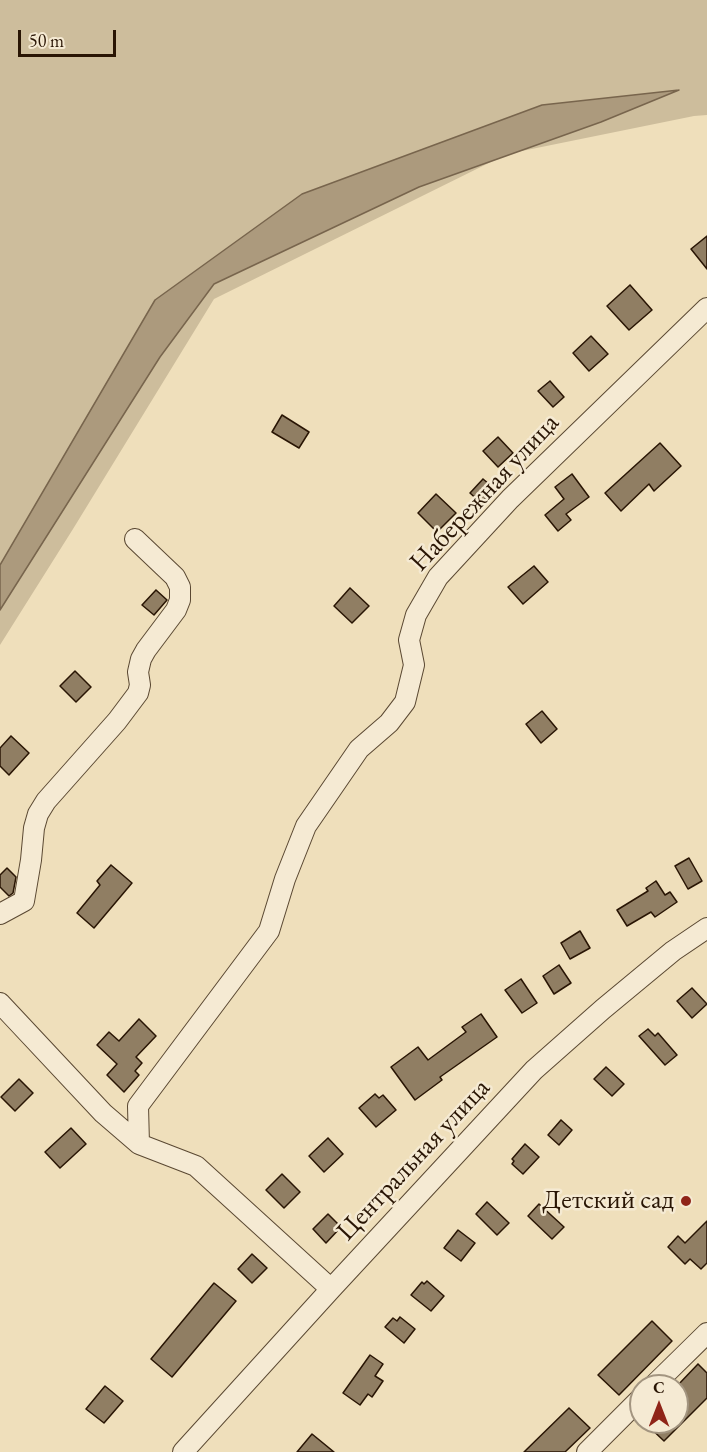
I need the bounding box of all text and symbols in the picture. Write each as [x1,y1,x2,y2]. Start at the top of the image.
scale bar [21,18,118,56]
text: 50 m [29,29,64,52]
street label: Набережная улица [404,407,566,579]
street label: Центральная улица [331,1072,497,1248]
place label: Детский сад [542,1185,674,1217]
marker: Детский сад [679,1194,693,1208]
north arrow [629,1374,689,1434]
text: С [653,1377,665,1398]

